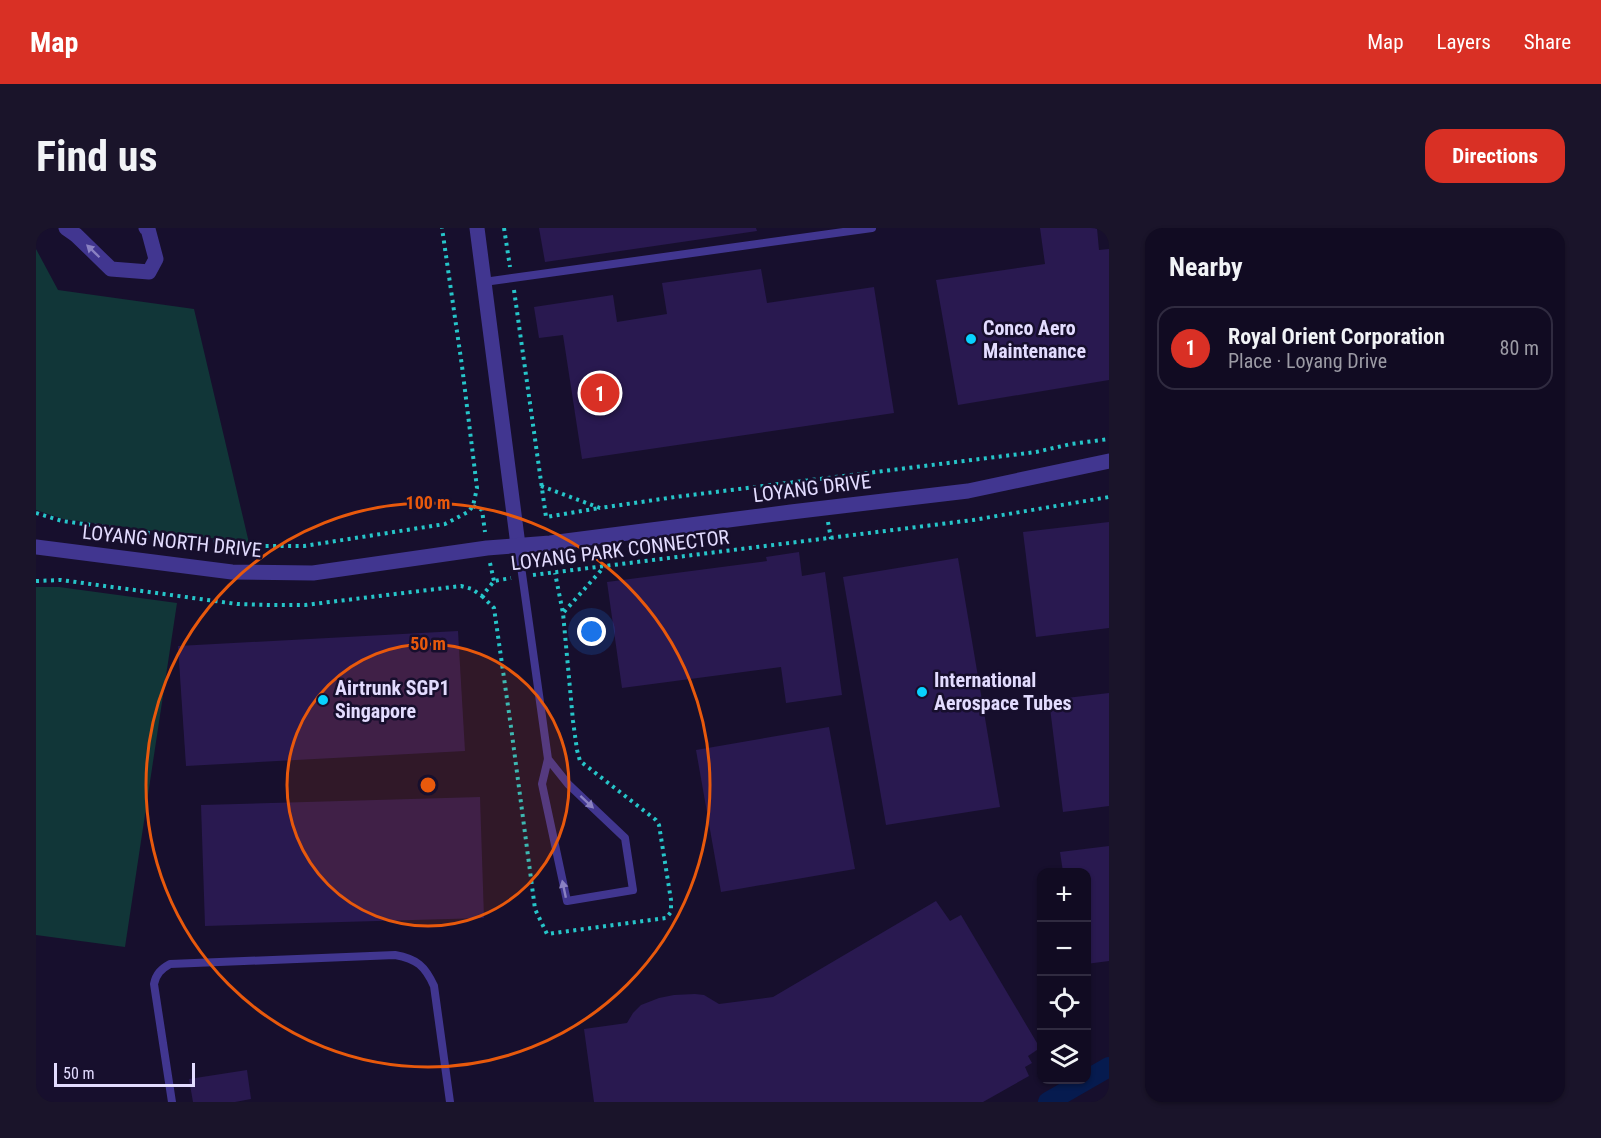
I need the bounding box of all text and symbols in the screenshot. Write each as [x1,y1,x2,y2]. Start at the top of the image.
text: Map [30,26,78,59]
text: Map [1367,30,1404,54]
text: Layers [1437,30,1491,54]
text: Share [1524,30,1571,54]
button: Directions [1425,129,1565,183]
text: Find us [36,132,157,181]
one-way arrow [86,245,100,259]
text: Nearby [1169,252,1243,282]
place label: Conco Aero Maintenance [983,316,1086,363]
text: Royal Orient Corporation [1228,324,1445,349]
marker: Conco Aero Maintenance [964,332,978,346]
text: 1 [1185,336,1196,360]
text: 80 m [1500,336,1539,360]
text: Place · Loyang Drive [1228,349,1387,373]
pin: 1 [580,370,620,416]
street label: LOYANG DRIVE [752,469,872,507]
text: 100 m [406,492,450,513]
street label: LOYANG NORTH DRIVE [81,520,263,562]
street label: LOYANG PARK CONNECTOR [510,525,731,575]
your location [577,617,606,646]
text: 50 m [410,633,446,654]
place label: International Aerospace Tubes [934,668,1072,715]
place label: Airtrunk SGP1 Singapore [335,676,450,723]
marker: International Aerospace Tubes [915,685,929,699]
marker: Airtrunk SGP1 Singapore [316,693,330,707]
centre of rings [418,775,438,795]
one-way arrow [579,795,594,809]
map controls [1037,868,1091,1084]
button: + [1037,868,1091,922]
one-way arrow [559,879,569,898]
button: − [1037,922,1091,976]
button: locate [1037,976,1091,1030]
button: layers [1037,1030,1091,1084]
scale bar [54,1060,195,1088]
text: 50 m [63,1064,95,1083]

